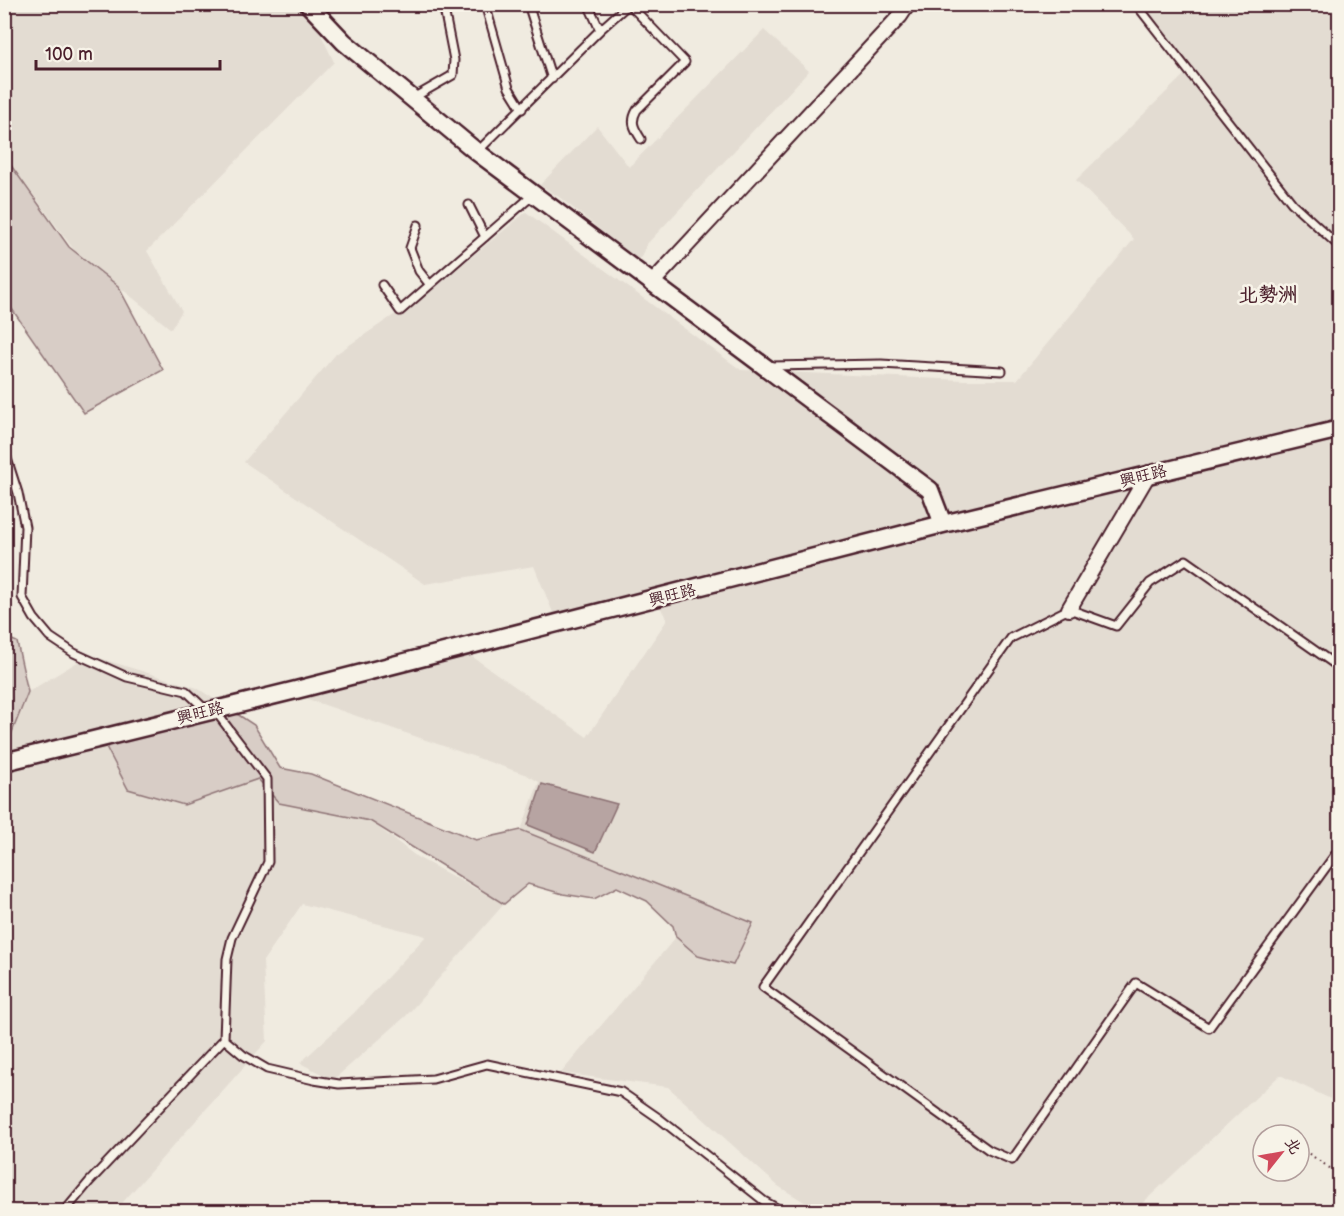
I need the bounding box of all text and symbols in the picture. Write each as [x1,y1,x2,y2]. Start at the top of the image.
scale bar [36,33,220,71]
text: 100 m [45,44,93,65]
district label: 北勢洲 [1238,283,1298,307]
street label: 興旺路 [1118,461,1169,491]
street label: 興旺路 [647,580,698,610]
street label: 興旺路 [175,698,226,728]
north arrow [1251,1123,1311,1183]
text: 北 [1280,1134,1305,1158]

